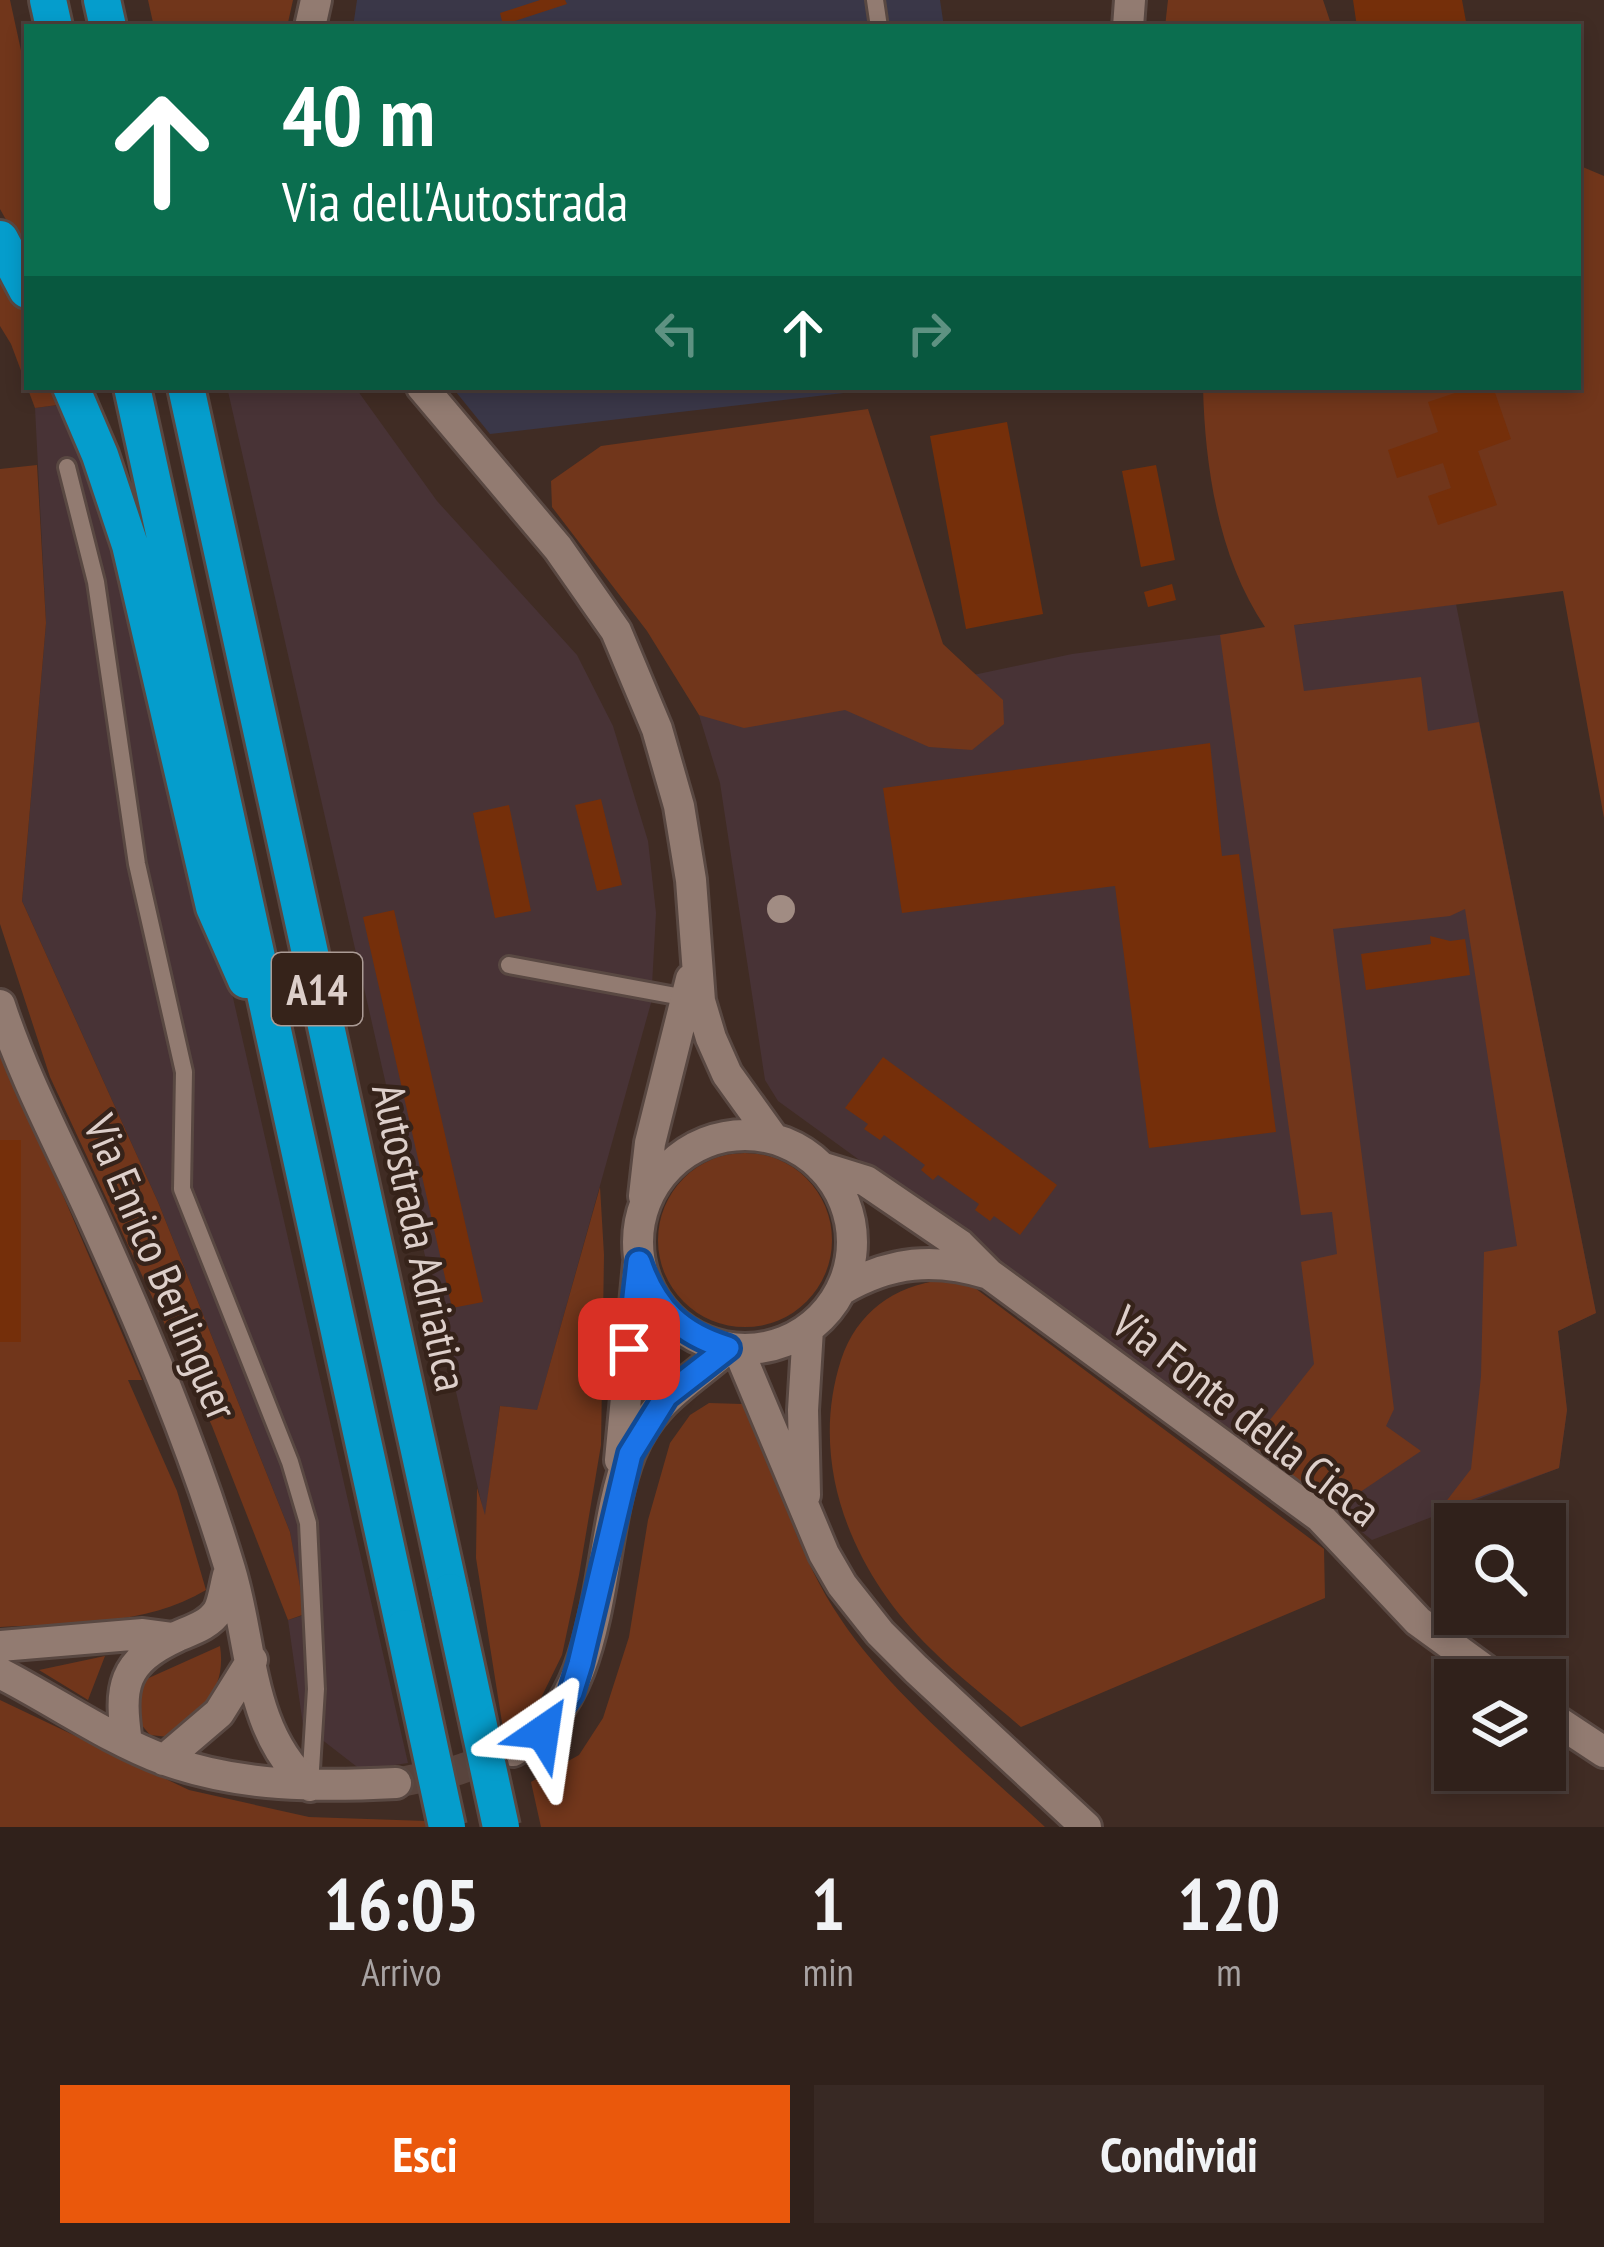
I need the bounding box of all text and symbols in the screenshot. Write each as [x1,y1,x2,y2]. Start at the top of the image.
text: 40 m [282,60,435,169]
icon: ahead [84,72,240,228]
text: Via dell'Autostrada [282,166,628,236]
icon: left [644,300,710,366]
icon: ahead [770,300,836,366]
icon: right [896,300,962,366]
road number: A14 [272,953,362,1025]
street label: Autostrada Adriatica [360,1078,482,1396]
street label: Via Enrico Berlinguer [71,1105,253,1429]
street label: Via Fonte della Cieca [1100,1291,1393,1538]
pin [578,1298,680,1400]
icon: arrive [596,1316,662,1382]
map controls [1434,1503,1566,1791]
button: search [1434,1503,1566,1635]
button: layers [1434,1659,1566,1791]
position arrow [480,1669,606,1795]
text: 16:05 [324,1857,479,1950]
text: 1 [811,1857,845,1950]
text: 120 [1177,1857,1280,1950]
text: Arrivo [361,1946,442,1997]
text: min [803,1946,854,1997]
text: m [1216,1946,1242,1997]
button: Esci [60,2085,790,2223]
button: Condividi [814,2085,1544,2223]

